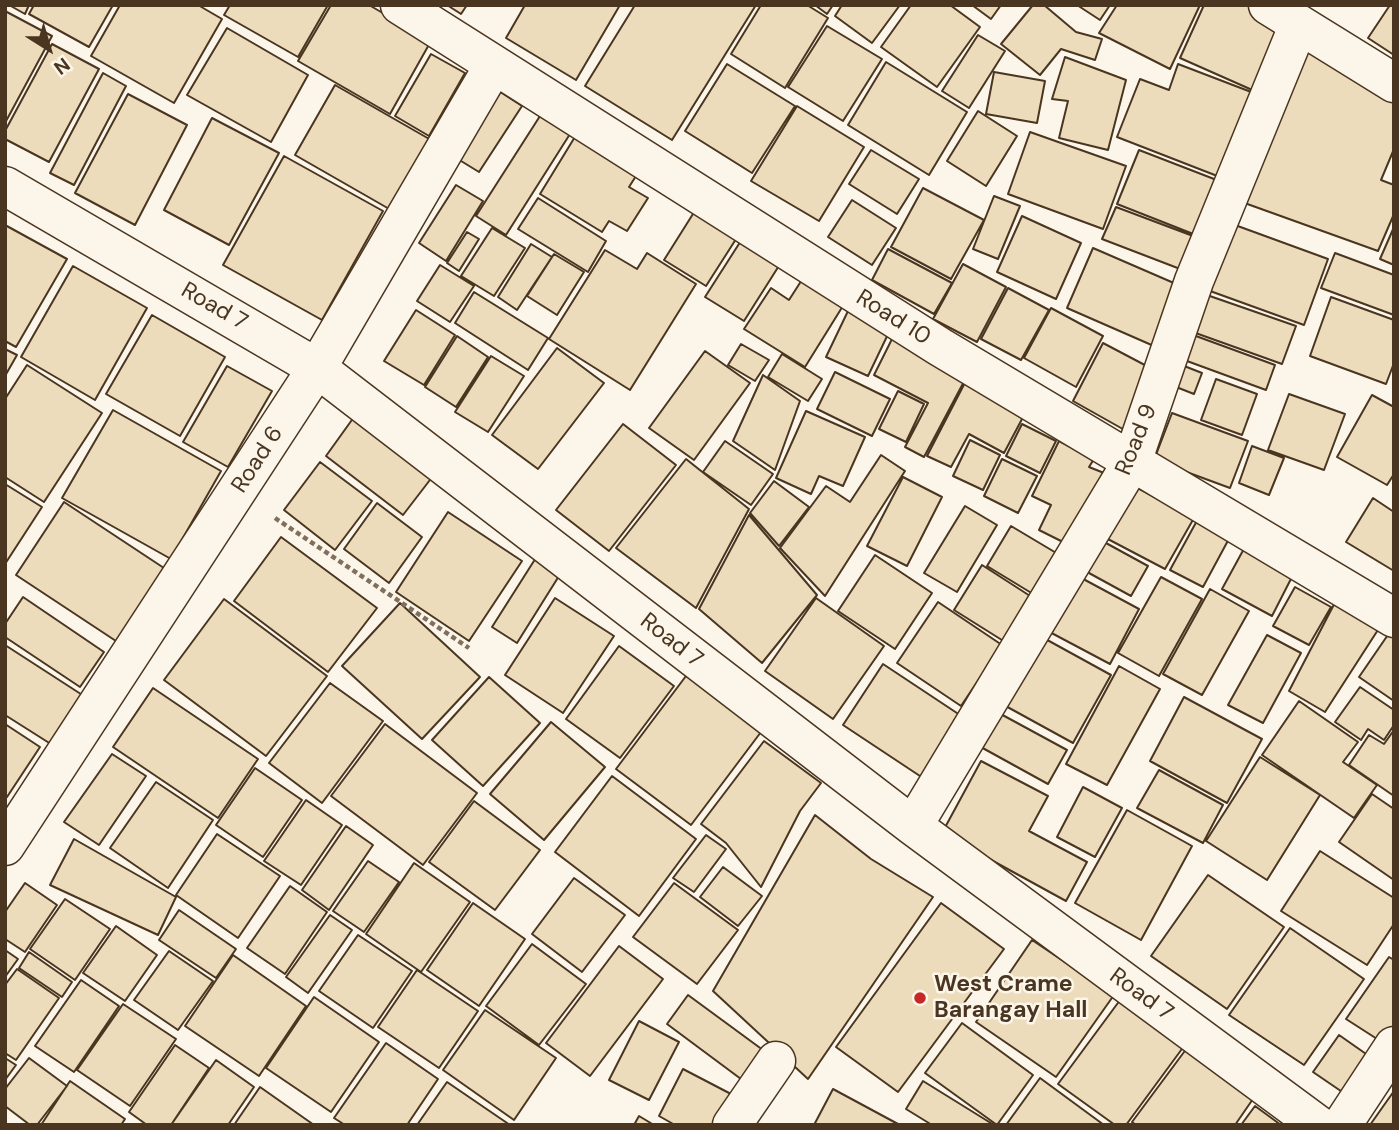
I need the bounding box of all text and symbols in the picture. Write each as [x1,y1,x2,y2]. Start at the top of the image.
north arrow [14,14,84,84]
text: N [49,52,75,80]
street label: Road 7 [176,277,252,337]
street label: Road 10 [851,284,935,352]
street label: Road 9 [1110,400,1164,480]
street label: Road 6 [226,421,290,499]
street label: Road 7 [634,608,708,674]
street label: Road 7 [1104,963,1178,1027]
place label: West Crame Barangay Hall [934,971,1087,1025]
marker: West Crame Barangay Hall [912,990,928,1006]

